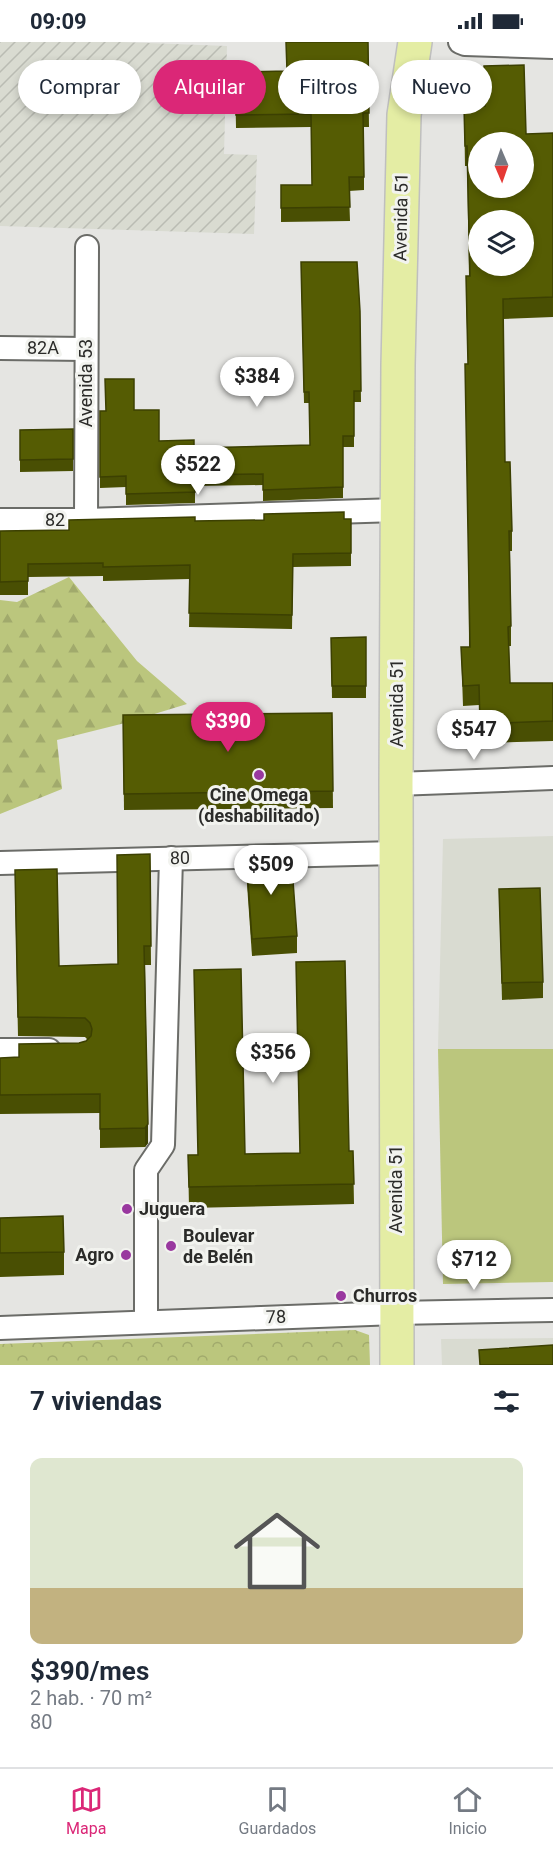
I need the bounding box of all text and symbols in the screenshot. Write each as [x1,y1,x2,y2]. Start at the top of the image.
text: 09:09 [30,9,87,34]
chip: Comprar [18,60,141,114]
chip: Alquilar [153,60,266,114]
chip: Filtros [278,60,379,114]
chip: Nuevo [391,60,492,114]
north arrow [468,132,534,198]
map controls [468,132,534,276]
street label: Avenida 51 [389,173,412,261]
button: layers [468,210,534,276]
street label: 82A [27,337,59,358]
street label: Avenida 53 [75,339,96,427]
pin: $384 [221,357,293,408]
text: $384 [234,364,280,388]
pin: $522 [162,445,234,496]
text: $522 [175,452,221,476]
street label: 82 [45,509,65,530]
street label: Avenida 51 [386,659,407,747]
pin: $390 [192,702,264,753]
text: $390 [205,709,251,733]
pin: $547 [438,710,510,761]
text: $547 [451,717,497,741]
marker: Cine Omega (deshabilitado) [252,768,266,782]
place label: Cine Omega (deshabilitado) [198,784,320,827]
pin: $509 [235,845,307,896]
street label: 80 [170,847,190,868]
text: $509 [248,852,294,876]
pin: $356 [237,1033,309,1084]
text: $356 [250,1040,296,1064]
street label: Avenida 51 [385,1145,406,1233]
place label: Juguera [139,1198,206,1219]
marker: Juguera [120,1202,134,1216]
place label: Boulevar de Belén [183,1225,255,1267]
marker: Boulevar de Belén [164,1239,178,1253]
pin: $712 [438,1240,510,1291]
place label: Agro [75,1244,114,1265]
text: $712 [451,1247,497,1271]
marker: Agro [119,1248,133,1262]
place label: Churros [353,1285,417,1306]
marker: Churros [334,1289,348,1303]
street label: 78 [266,1306,286,1327]
icon: filters [490,1385,523,1418]
text: 7 viviendas [30,1386,162,1416]
icon: home [223,1497,331,1605]
text: $390/mes [30,1656,149,1686]
text: 2 hab. · 70 m² [30,1686,152,1710]
text: 80 [30,1710,52,1734]
tab: Mapa [66,1783,106,1838]
tab: Guardados [239,1783,316,1838]
tab: Inicio [448,1783,487,1838]

